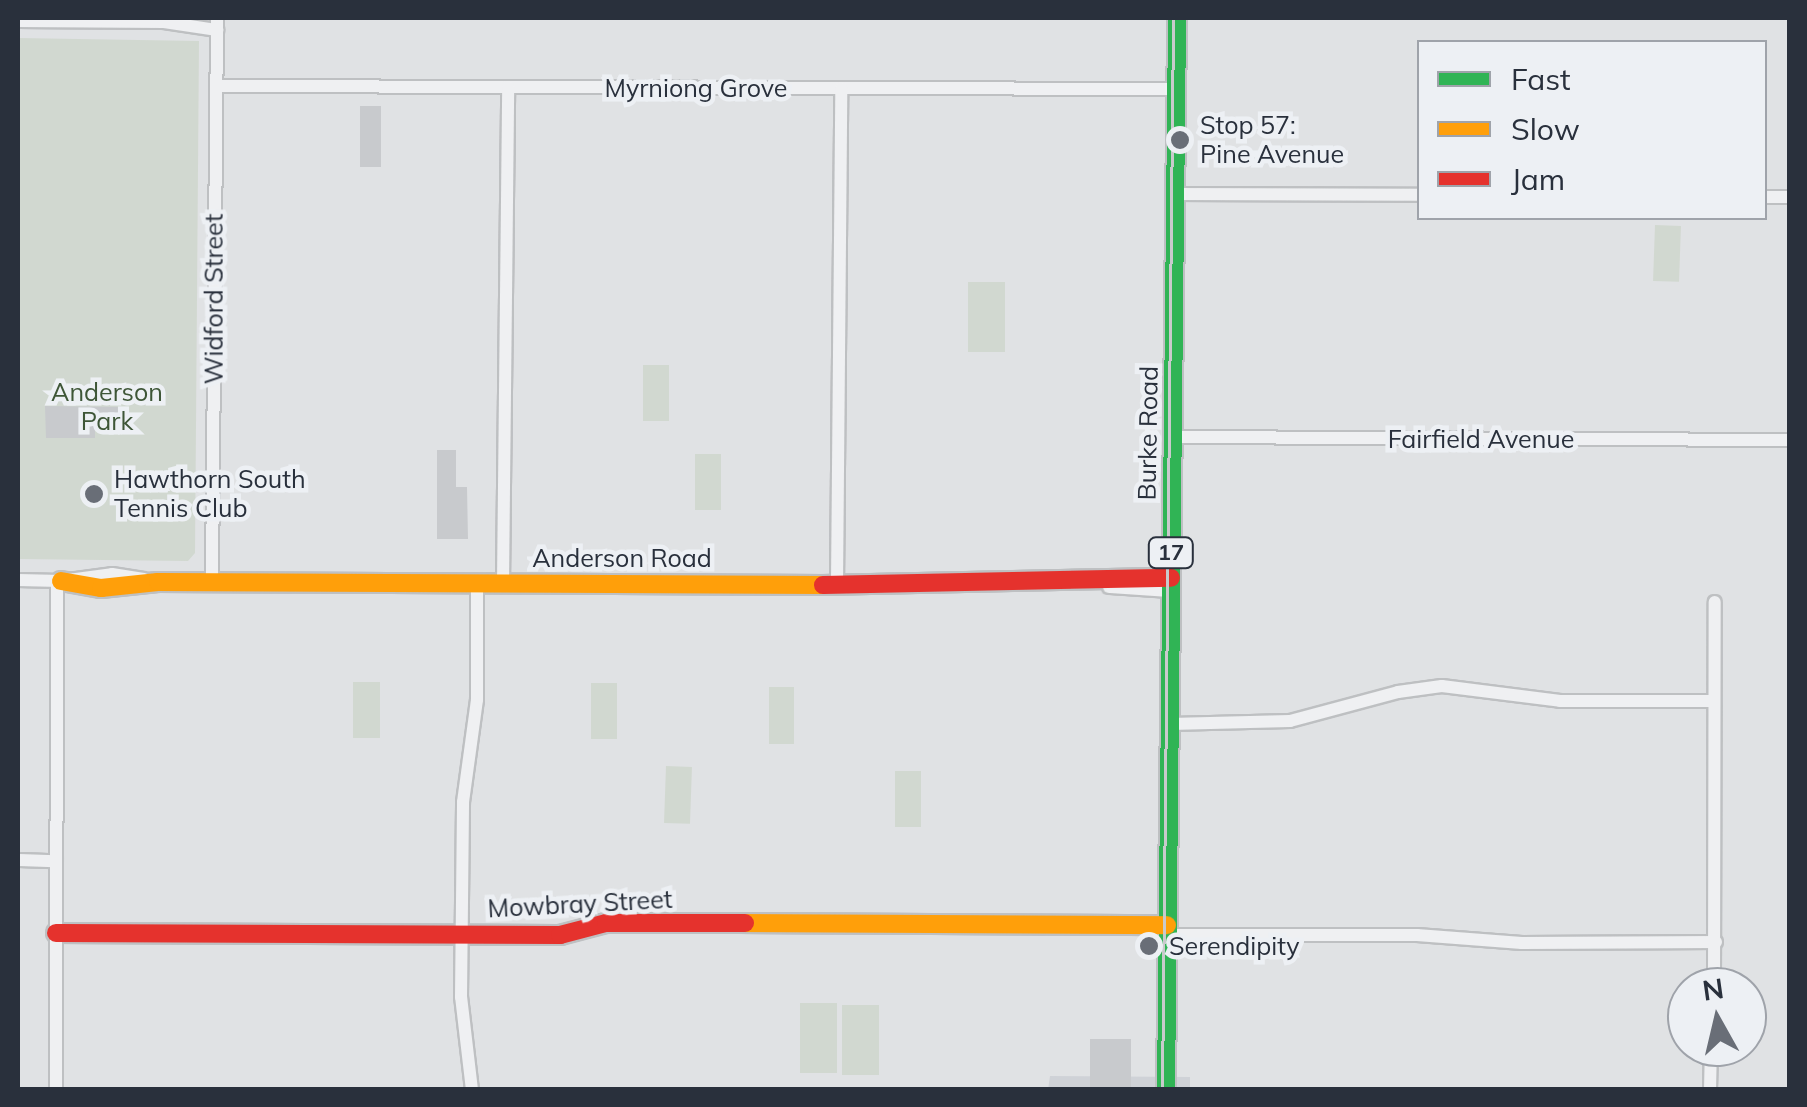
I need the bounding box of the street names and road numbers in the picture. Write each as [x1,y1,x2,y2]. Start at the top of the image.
street label: Myrniong Grove [605,73,787,103]
street label: Widford Street [199,214,229,384]
street label: Burke Road [1132,366,1164,500]
street label: Fairfield Avenue [1388,424,1574,454]
road number: 17 [1146,536,1196,570]
street label: Anderson Road [532,543,712,573]
street label: Mowbray Street [487,884,673,924]

